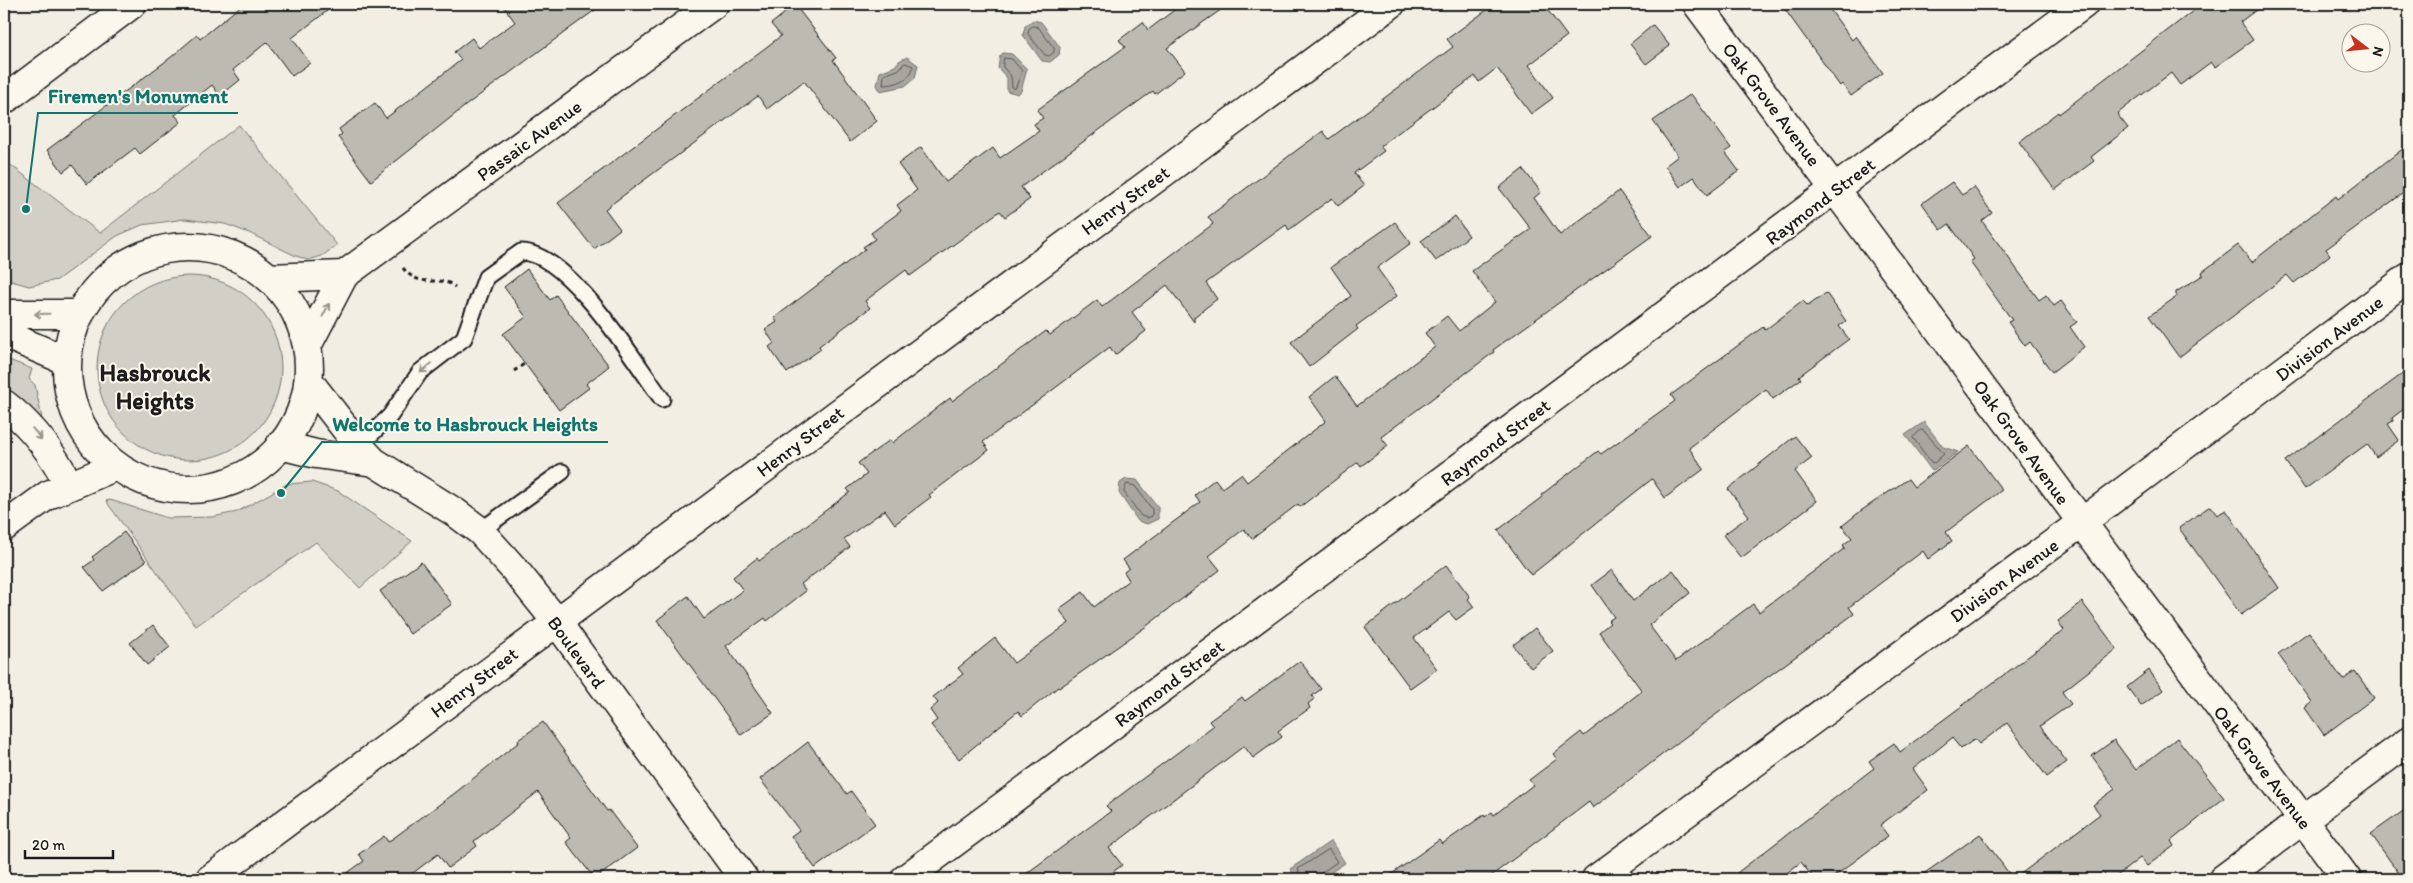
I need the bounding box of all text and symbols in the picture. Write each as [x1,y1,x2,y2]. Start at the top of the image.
north arrow [2340,22,2390,72]
street label: Oak Grove Avenue [1718,38,1826,171]
text: N [2369,45,2387,58]
callout: Firemen's Monument [38,78,238,113]
text: Firemen's Monument [48,84,228,108]
street label: Passaic Avenue [472,95,586,186]
street label: Raymond Street [1761,153,1880,250]
street label: Henry Street [1077,161,1174,240]
street label: Division Avenue [2271,291,2388,386]
one-way arrow [321,302,331,317]
one-way arrow [34,309,50,319]
district label: Hasbrouck Heights [100,358,211,416]
one-way arrow [420,363,433,374]
street label: Oak Grove Avenue [1968,375,2075,509]
street label: Raymond Street [1436,394,1555,491]
street label: Henry Street [752,401,849,482]
callout: Welcome to Hasbrouck Heights [322,407,608,442]
text: Welcome to Hasbrouck Heights [332,412,598,437]
one-way arrow [32,427,43,440]
street label: Division Avenue [1945,533,2063,628]
street label: Boulevard [543,612,611,693]
street label: Raymond Street [1110,635,1229,732]
street label: Henry Street [426,642,523,723]
street label: Oak Grove Avenue [2209,701,2317,834]
scale bar [25,828,112,860]
text: 20 m [32,836,66,854]

